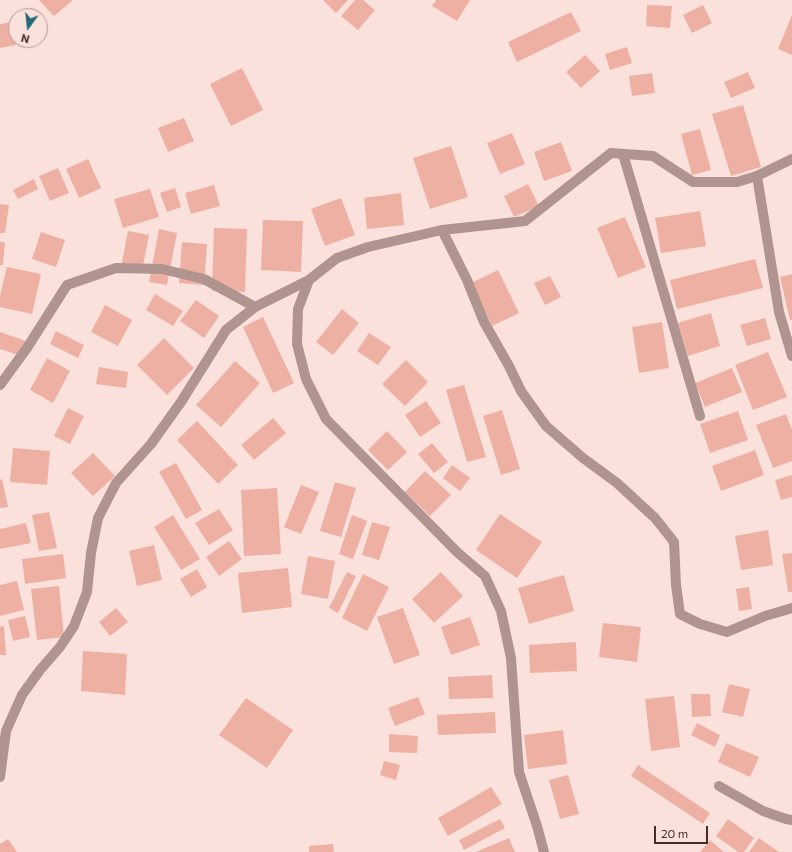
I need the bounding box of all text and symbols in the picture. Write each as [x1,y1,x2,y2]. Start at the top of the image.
north arrow [8,8,48,48]
text: N [19,32,31,46]
scale bar [656,818,710,844]
text: 20 m [661,826,688,840]

